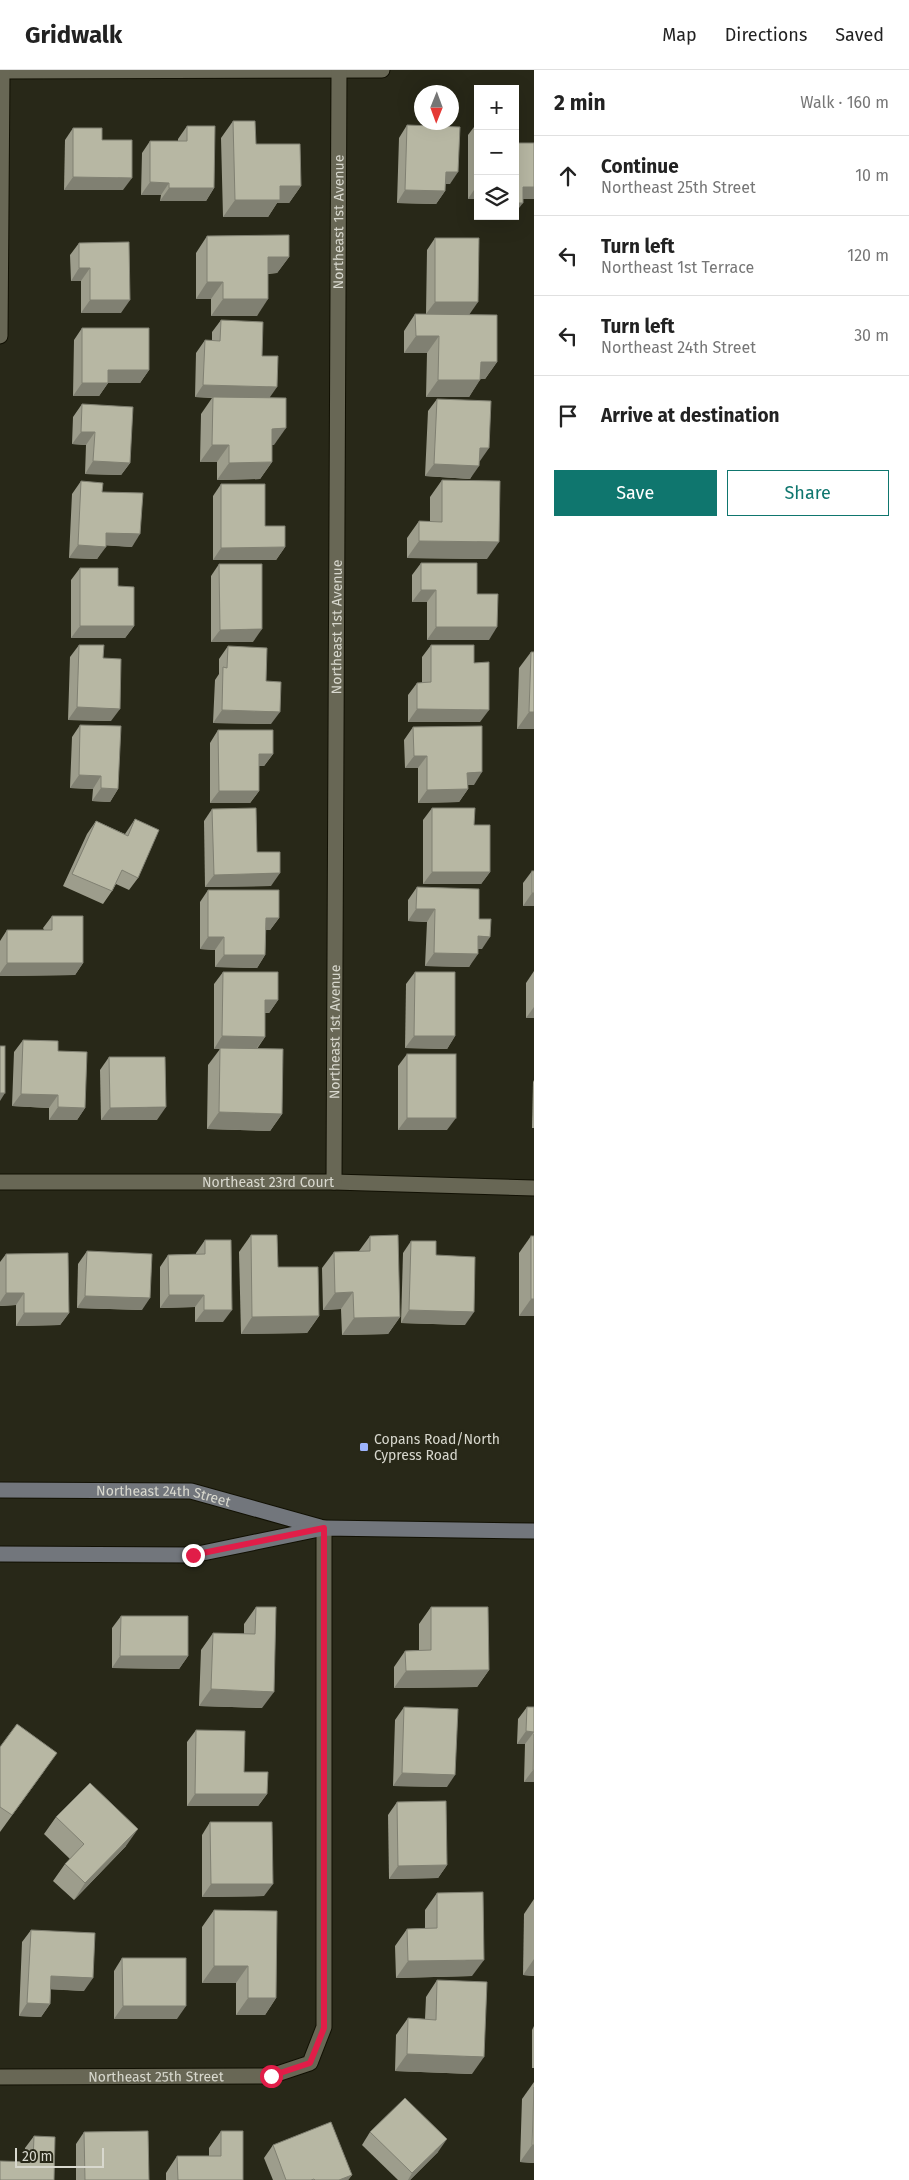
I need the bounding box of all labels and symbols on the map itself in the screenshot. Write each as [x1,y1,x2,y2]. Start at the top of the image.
north arrow [414,85,459,130]
street label: Northeast 1st Avenue [330,155,347,289]
street label: Northeast 1st Avenue [328,560,345,694]
street label: Northeast 1st Avenue [326,965,343,1099]
street label: Northeast 23rd Court [202,1174,335,1191]
place label: Copans Road/North Cypress Road [374,1431,500,1464]
marker: Copans Road/North Cypress Road [358,1441,370,1453]
street label: Northeast 24th Street [96,1482,234,1510]
route end [182,1544,205,1567]
route start [260,2065,283,2088]
street label: Northeast 25th Street [88,2068,225,2085]
scale bar [15,2145,104,2168]

